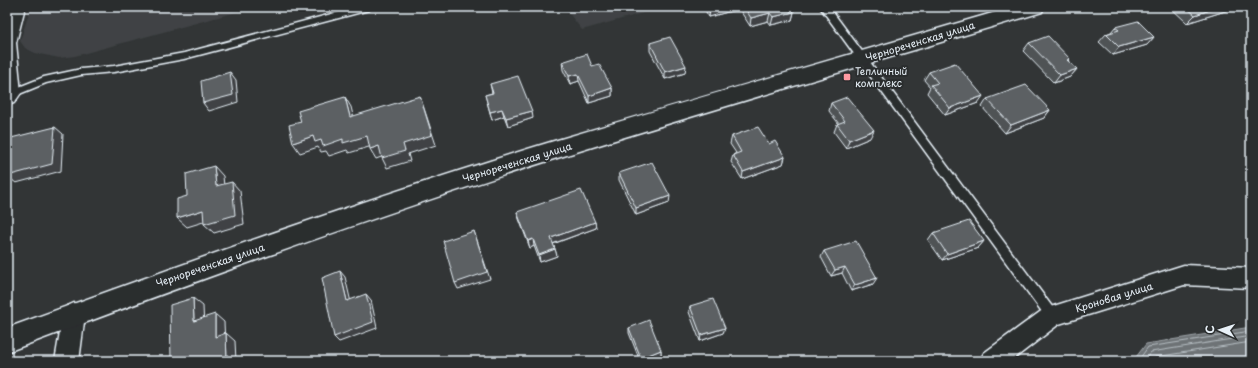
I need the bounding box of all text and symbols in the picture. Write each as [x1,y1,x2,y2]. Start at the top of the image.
street label: Чернореченская улица [863,17,977,64]
place label: Тепличный комплекс [855,63,908,90]
marker: Тепличный комплекс [842,72,852,82]
street label: Чернореченская улица [460,138,574,185]
street label: Чернореченская улица [154,239,267,290]
street label: Кроновая улица [1073,277,1155,315]
north arrow [1200,310,1240,350]
text: С [1201,325,1218,334]

